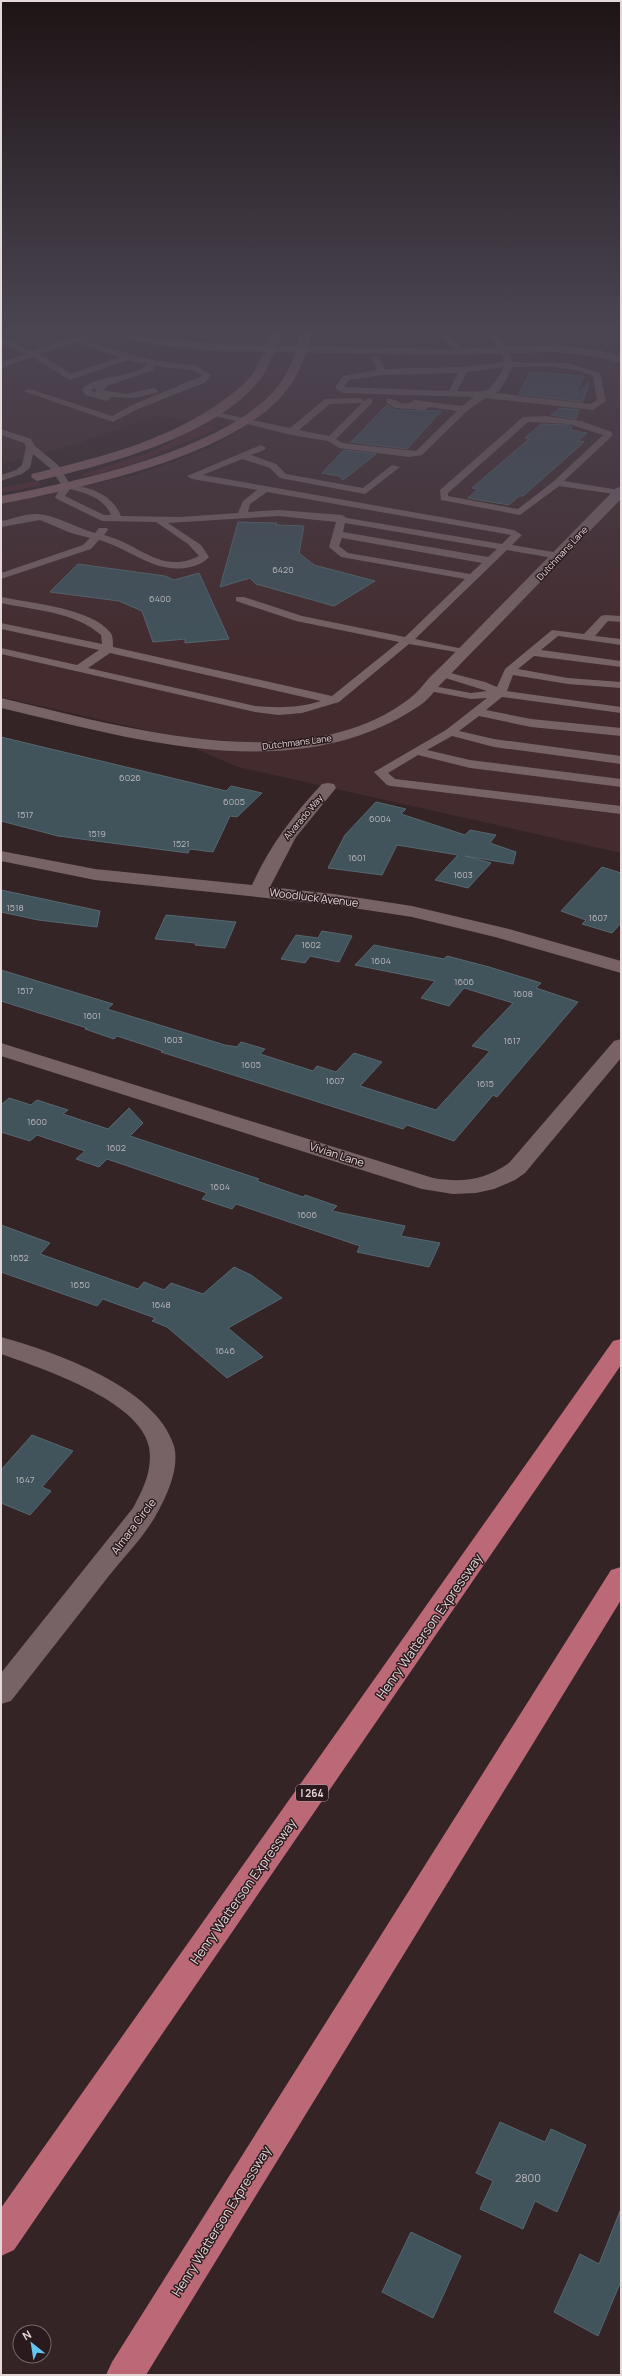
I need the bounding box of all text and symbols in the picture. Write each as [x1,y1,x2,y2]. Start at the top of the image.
street label: Dutchmans Lane [533,523,591,583]
house number: 6420 [272,563,294,576]
house number: 6400 [149,592,171,605]
street label: Dutchmans Lane [262,731,332,753]
house number: 6026 [119,771,141,784]
street label: Alvarado Way [280,792,326,842]
house number: 6005 [223,795,245,808]
house number: 1517 [17,808,34,821]
house number: 6004 [369,812,391,825]
house number: 1519 [88,827,106,840]
house number: 1521 [172,837,190,850]
house number: 1601 [348,851,366,864]
house number: 1603 [453,868,473,881]
street label: Woodluck Avenue [269,884,360,910]
house number: 1518 [6,901,24,914]
house number: 1607 [588,911,608,924]
house number: 1602 [301,938,321,951]
house number: 1604 [371,954,391,967]
house number: 1606 [454,975,474,988]
house number: 1517 [17,984,34,997]
house number: 1608 [513,987,533,1000]
house number: 1601 [83,1009,101,1022]
house number: 1603 [163,1033,183,1046]
house number: 1617 [504,1034,521,1047]
house number: 1605 [241,1058,261,1071]
house number: 1607 [325,1074,345,1087]
house number: 1615 [476,1077,494,1090]
house number: 1600 [27,1115,47,1128]
street label: Vivian Lane [308,1138,367,1170]
house number: 1602 [106,1141,126,1154]
house number: 1604 [210,1180,230,1193]
house number: 1606 [297,1208,317,1221]
house number: 1652 [9,1251,29,1264]
house number: 1650 [70,1278,90,1291]
house number: 1648 [151,1298,171,1311]
house number: 1646 [215,1344,235,1357]
house number: 1647 [16,1473,35,1486]
street label: Almara Circle [107,1495,159,1557]
street label: Henry Watterson Expressway [372,1549,486,1702]
road number: I 264 [296,1785,328,1801]
street label: Henry Watterson Expressway [186,1814,300,1967]
street label: Henry Watterson Expressway [167,2142,275,2300]
house number: 2800 [515,2170,541,2185]
north arrow [12,2324,52,2364]
text: N [20,2326,34,2343]

